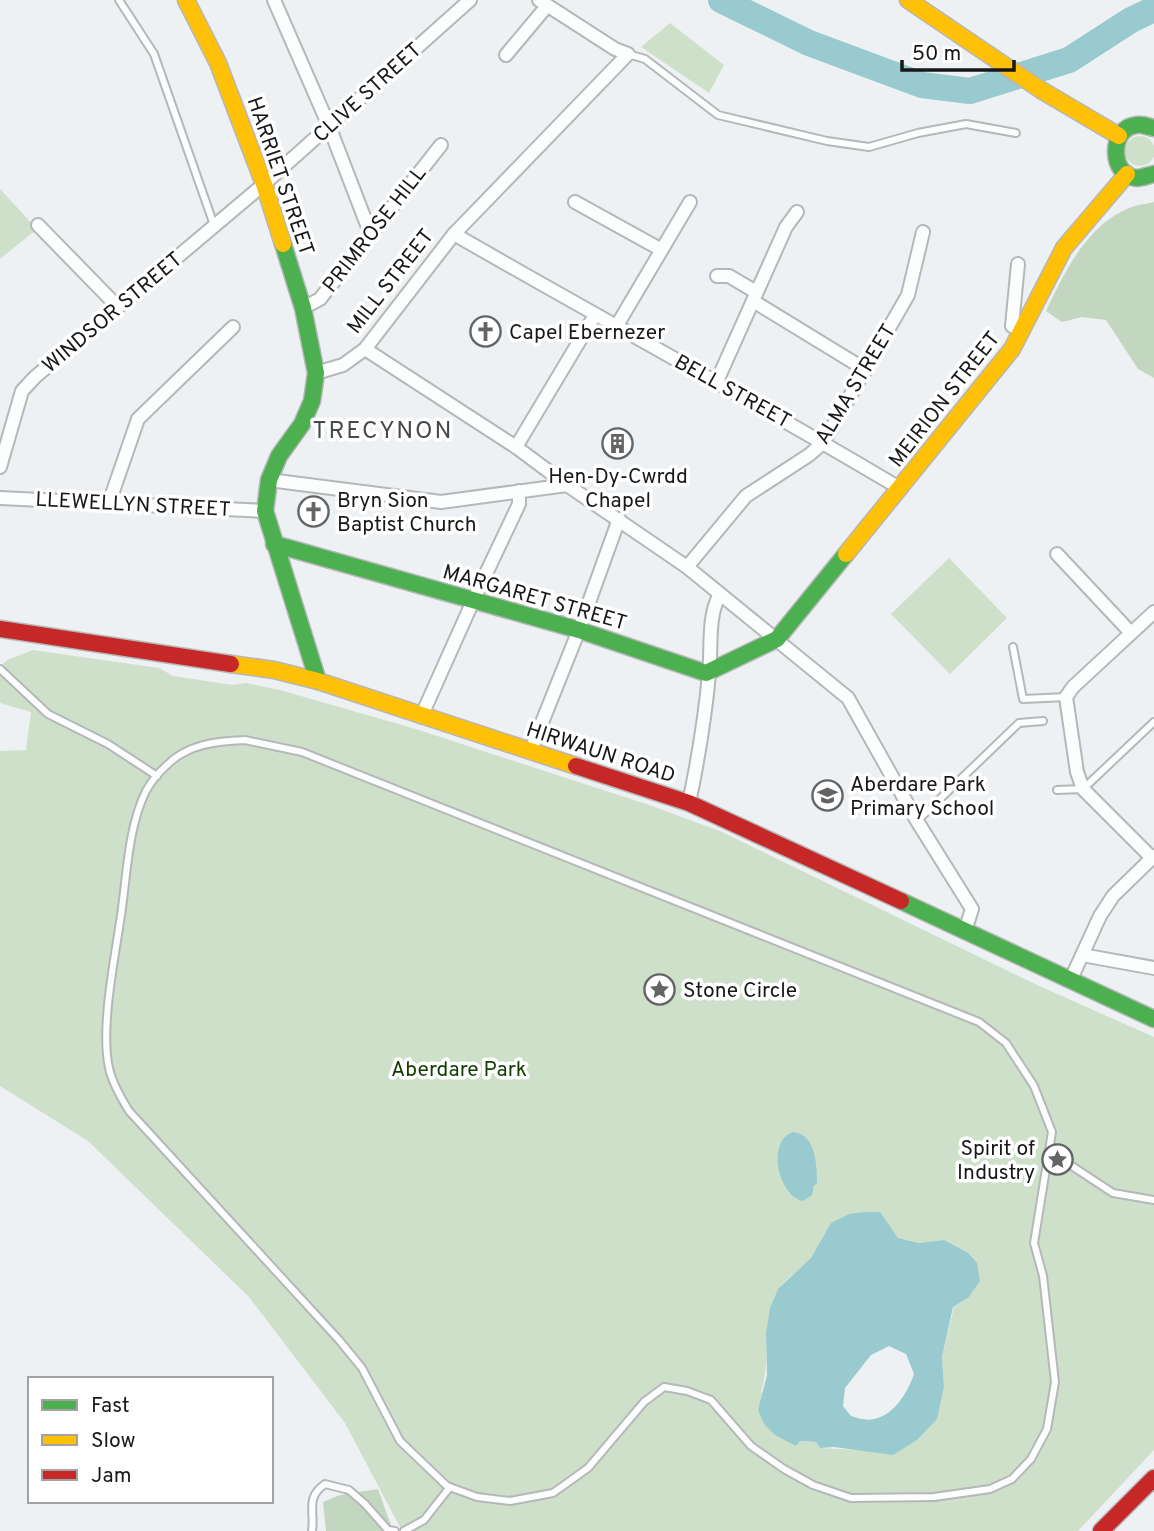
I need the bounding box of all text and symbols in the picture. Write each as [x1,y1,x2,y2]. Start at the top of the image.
scale bar [902,28,1014,72]
street label: CLIVE STREET [308,37,428,149]
text: 50 m [912,41,961,68]
street label: HARRIET STREET [240,93,319,260]
street label: PRIMROSE HILL [317,161,433,299]
street label: MILL STREET [342,224,441,340]
street label: WINDSOR STREET [37,247,189,380]
church icon: Capel Ebernezer [469,315,503,349]
place label: Capel Ebernezer [509,320,665,347]
street label: ALMA STREET [810,320,903,450]
street label: MEIRION STREET [884,326,1007,473]
street label: BELL STREET [669,349,796,436]
district label: TRECYNON [312,417,454,447]
building icon: Hen-Dy-Cwrdd Chapel [601,427,635,461]
place label: Hen-Dy-Cwrdd Chapel [548,464,688,515]
street label: LLEWELLYN STREET [34,487,231,524]
place label: Bryn Sion Baptist Church [337,488,477,539]
church icon: Bryn Sion Baptist Church [297,495,331,529]
street label: MARGARET STREET [439,559,630,638]
street label: HIRWAUN ROAD [523,717,678,790]
place label: Aberdare Park Primary School [850,772,994,823]
school or university icon: Aberdare Park Primary School [810,779,844,813]
place icon: Stone Circle [643,973,677,1007]
place label: Stone Circle [683,978,797,1005]
park label: Aberdare Park [391,1057,527,1084]
place label: Spirit of Industry [957,1136,1035,1187]
place icon: Spirit of Industry [1041,1143,1075,1177]
legend [28,1377,273,1503]
text: Fast [91,1393,130,1420]
text: Slow [91,1428,136,1455]
text: Jam [91,1463,132,1490]

